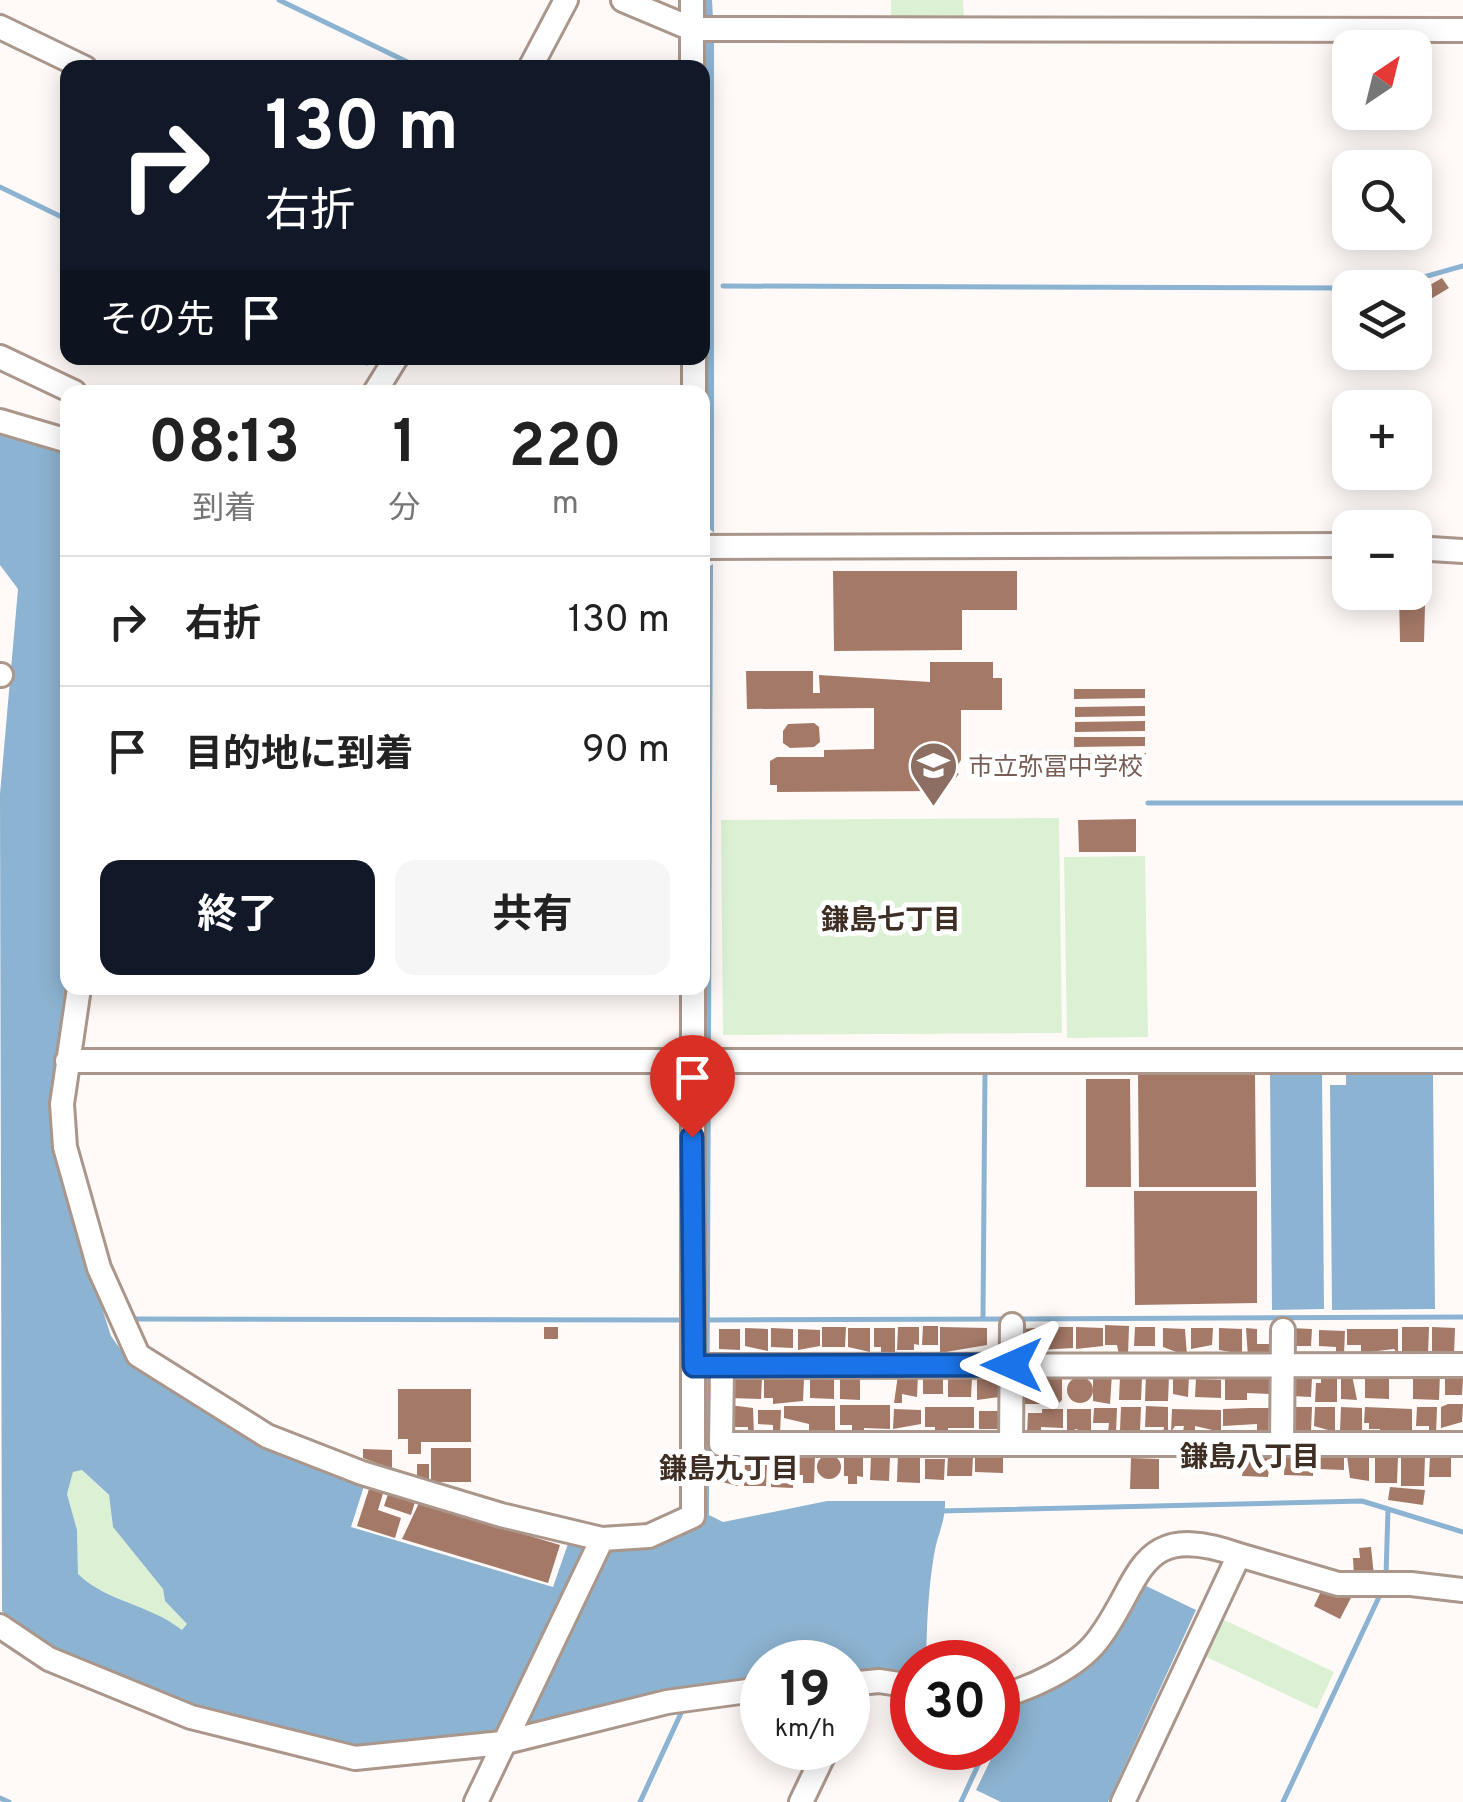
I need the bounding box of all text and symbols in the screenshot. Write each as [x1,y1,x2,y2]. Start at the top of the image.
north arrow [1332,30,1432,130]
map controls [1332,30,1432,610]
text: 130 m [265,86,459,175]
icon: right [100,100,230,230]
button: search [1332,150,1432,250]
text: 右折 [265,185,355,242]
button: layers [1332,270,1432,370]
icon: arrive [234,290,289,345]
text: その先 [100,298,214,347]
button: + [1332,390,1432,490]
text: 08:13 [148,408,300,484]
text: 1 [392,408,416,484]
text: 220 [509,412,622,488]
text: m [552,485,579,525]
text: 到着 [192,490,256,530]
text: 分 [388,490,420,530]
button: − [1332,510,1432,610]
icon: right [100,594,155,649]
text: 130 m [568,597,670,646]
text: 右折 [185,602,261,651]
icon: arrive [100,724,155,779]
text: 90 m [582,727,670,776]
text: 目的地に到着 [185,732,413,781]
school or university icon: 市立弥冨中学校 [907,740,959,808]
place label: 市立弥冨中学校 [968,753,1143,785]
button: 終了 [100,860,375,975]
button: 共有 [395,860,670,975]
district label: 鎌島七丁目 [821,904,961,940]
pin [650,1035,735,1138]
icon: arrive [665,1050,720,1105]
position arrow [960,1313,1064,1417]
district label: 鎌島八丁目 [1180,1441,1320,1477]
district label: 鎌島九丁目 [659,1453,799,1489]
speed limit sign: 30 [890,1640,1020,1770]
text: 19 [780,1661,830,1724]
text: km/h [775,1714,835,1746]

